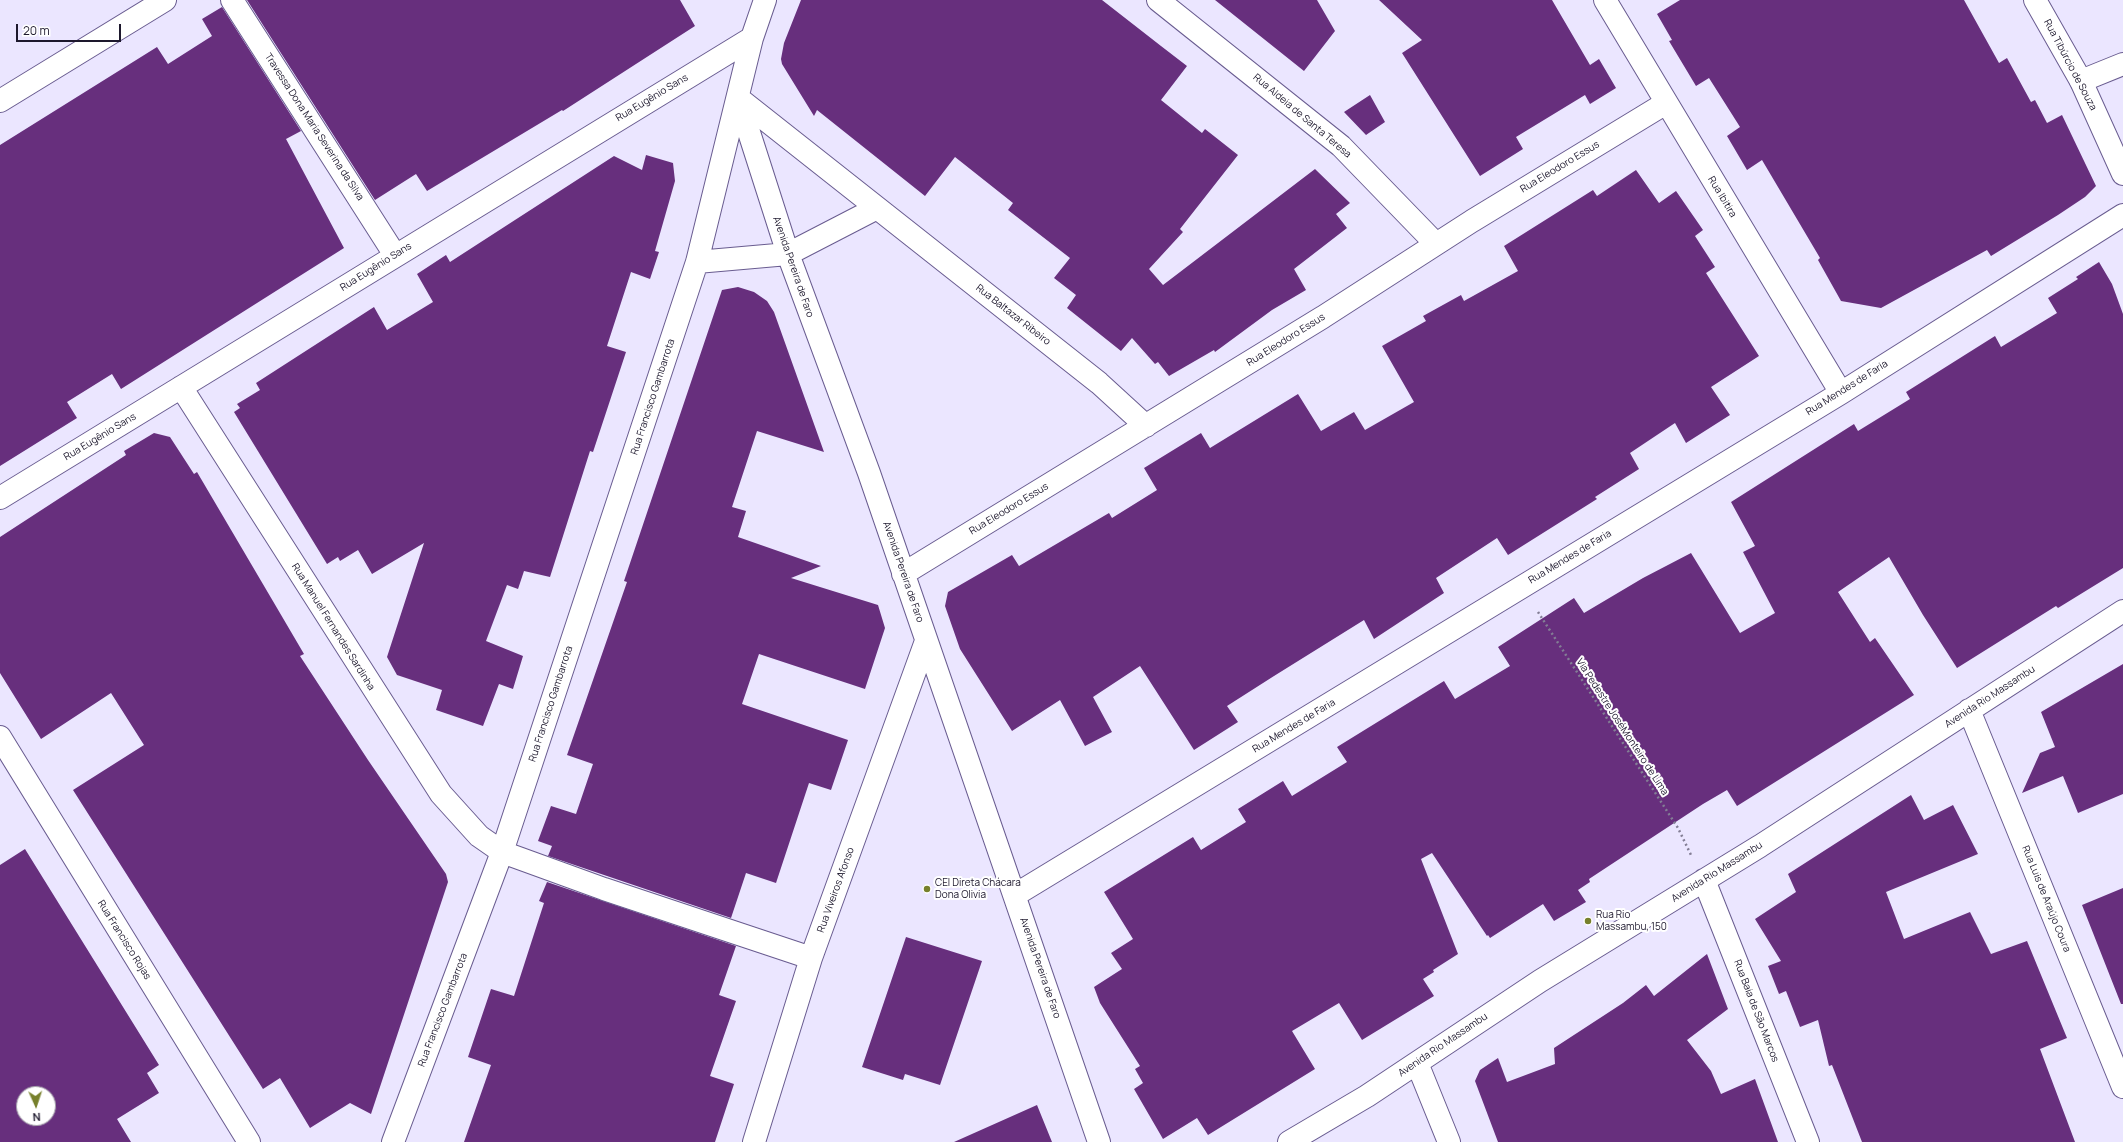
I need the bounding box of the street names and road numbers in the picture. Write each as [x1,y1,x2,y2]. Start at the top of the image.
street label: Rua Tibúrcio de Souza [2041,17,2099,113]
street label: Travessa Dona Maria Severina da Silva [262,51,366,203]
street label: Rua Aldeia de Santa Teresa [1251,71,1353,161]
street label: Rua Eugênio Sans [614,72,690,124]
street label: Rua Eleodoro Essus [1518,139,1602,195]
street label: Rua Ibitira [1705,174,1739,220]
street label: Avenida Pereira de Faro [770,215,816,319]
street label: Rua Eugênio Sans [338,240,414,294]
street label: Rua Baltazar Ribeiro [973,282,1053,348]
street label: Rua Eleodoro Essus [1245,311,1327,369]
street label: Rua Francisco Gambarrota [629,338,677,456]
street label: Rua Mendes de Faria [1804,358,1890,418]
street label: Rua Eugênio Sans [62,411,138,463]
street label: Rua Eleodoro Essus [967,481,1051,537]
street label: Avenida Pereira de Faro [880,520,926,624]
street label: Rua Mendes de Faria [1526,528,1614,586]
street label: Rua Manuel Fernandes Sardinha [289,561,377,693]
street label: Rua Francisco Gambarrota [527,645,575,763]
street label: Via Pedestre JoséMonteiro de Lima [1573,656,1671,798]
street label: Avenida Rio Massambu [1943,663,2037,731]
street label: Rua Mendes de Faria [1250,697,1338,755]
street label: Avenida Rio Massambu [1669,839,1765,905]
street label: Rua Luis de Araújo Coura [2019,844,2073,954]
street label: Rua Viveiros Afonso [815,846,857,934]
street label: Rua Francisco Rojas [95,898,153,982]
street label: Avenida Pereira de Faro [1017,916,1063,1020]
street label: Rua Francisco Gambarrota [416,951,470,1069]
street label: Rua Baia de São Marcos [1731,958,1781,1064]
street label: Avenida Rio Massambu [1396,1011,1490,1079]

